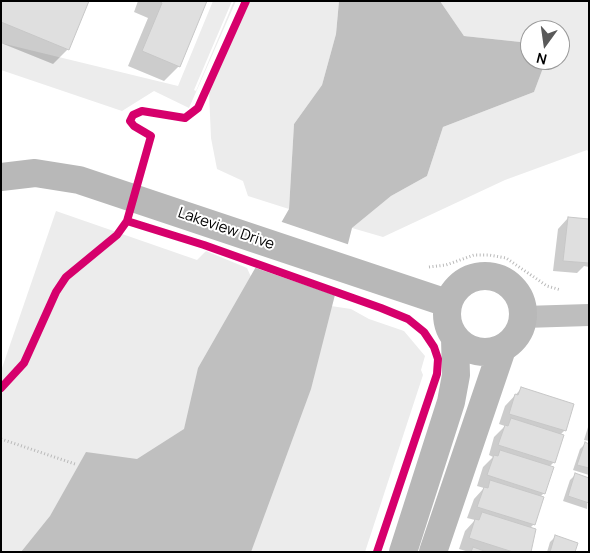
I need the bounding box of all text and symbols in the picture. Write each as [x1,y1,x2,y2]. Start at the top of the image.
north arrow [520,20,570,70]
text: N [534,49,549,70]
street label: Lakeview Drive [175,204,277,254]

